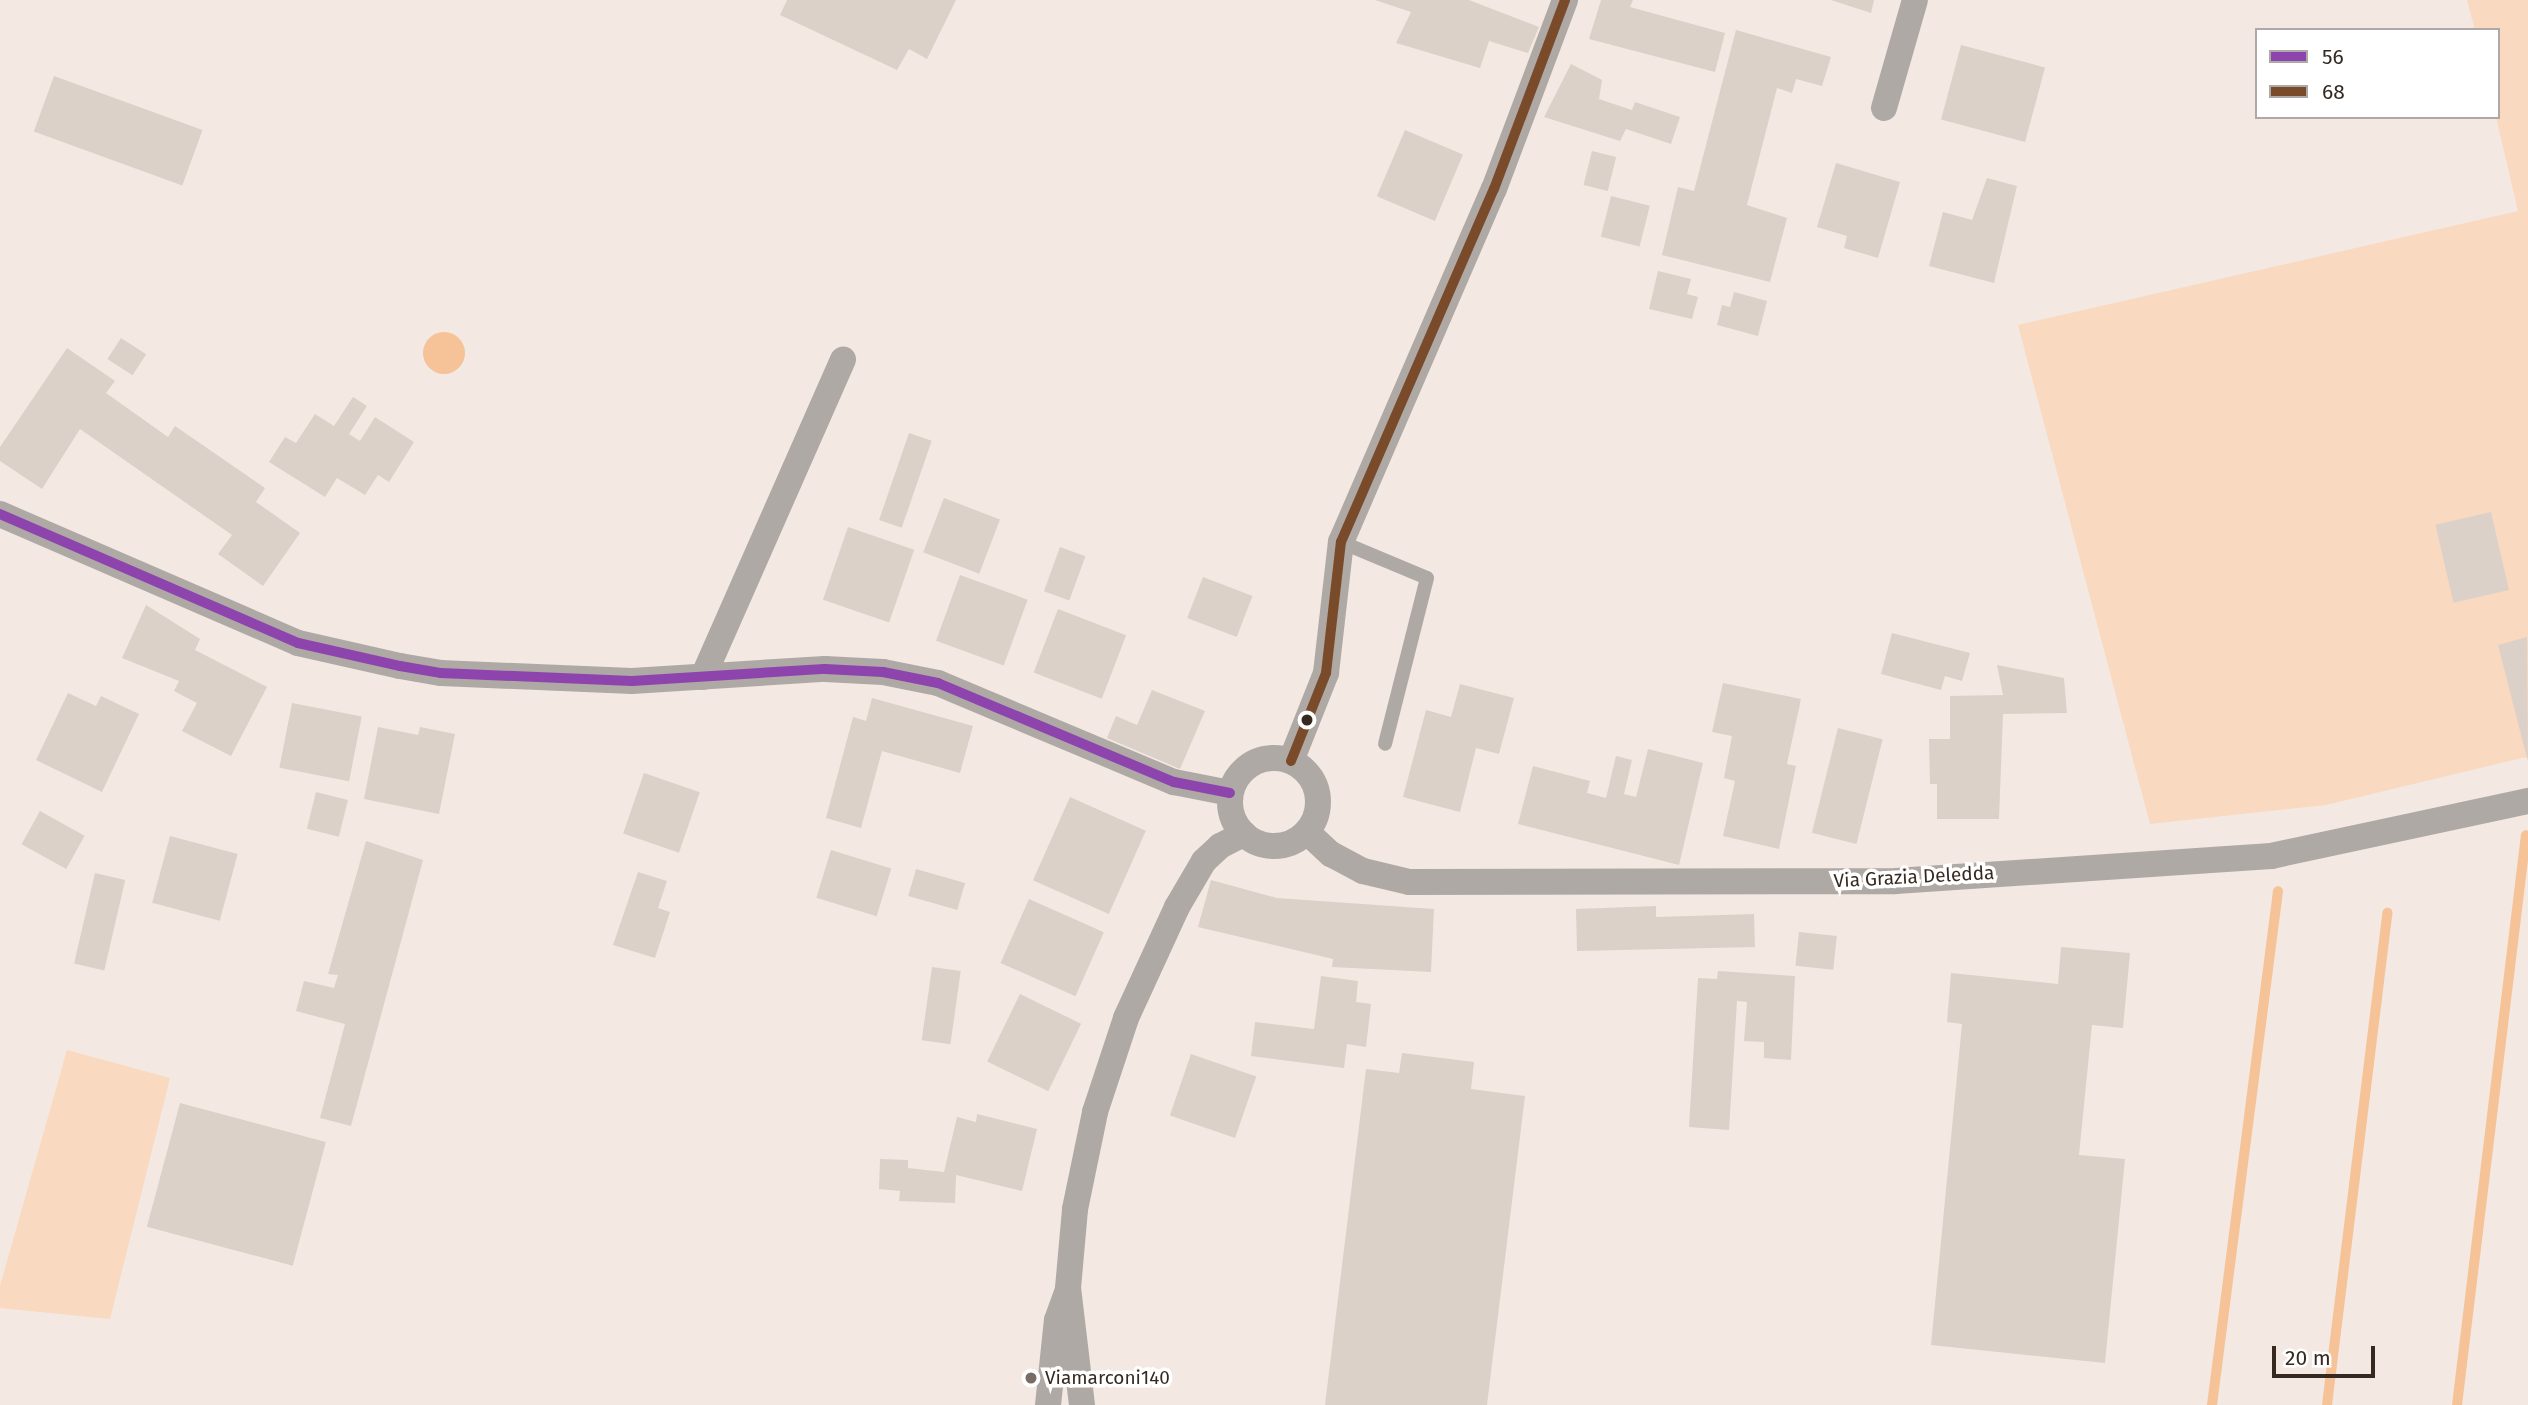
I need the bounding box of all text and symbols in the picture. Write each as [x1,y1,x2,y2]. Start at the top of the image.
legend [2255,28,2500,119]
text: 56 [2322,44,2344,70]
text: 68 [2322,79,2345,105]
unlabelled marker [1300,713,1314,727]
street label: Via Grazia Deledda [1833,861,1995,893]
scale bar [2276,1332,2379,1376]
text: 20 m [2285,1345,2331,1371]
place label: Viamarconi140 [1045,1367,1170,1389]
marker: Viamarconi140 [1023,1370,1039,1386]

